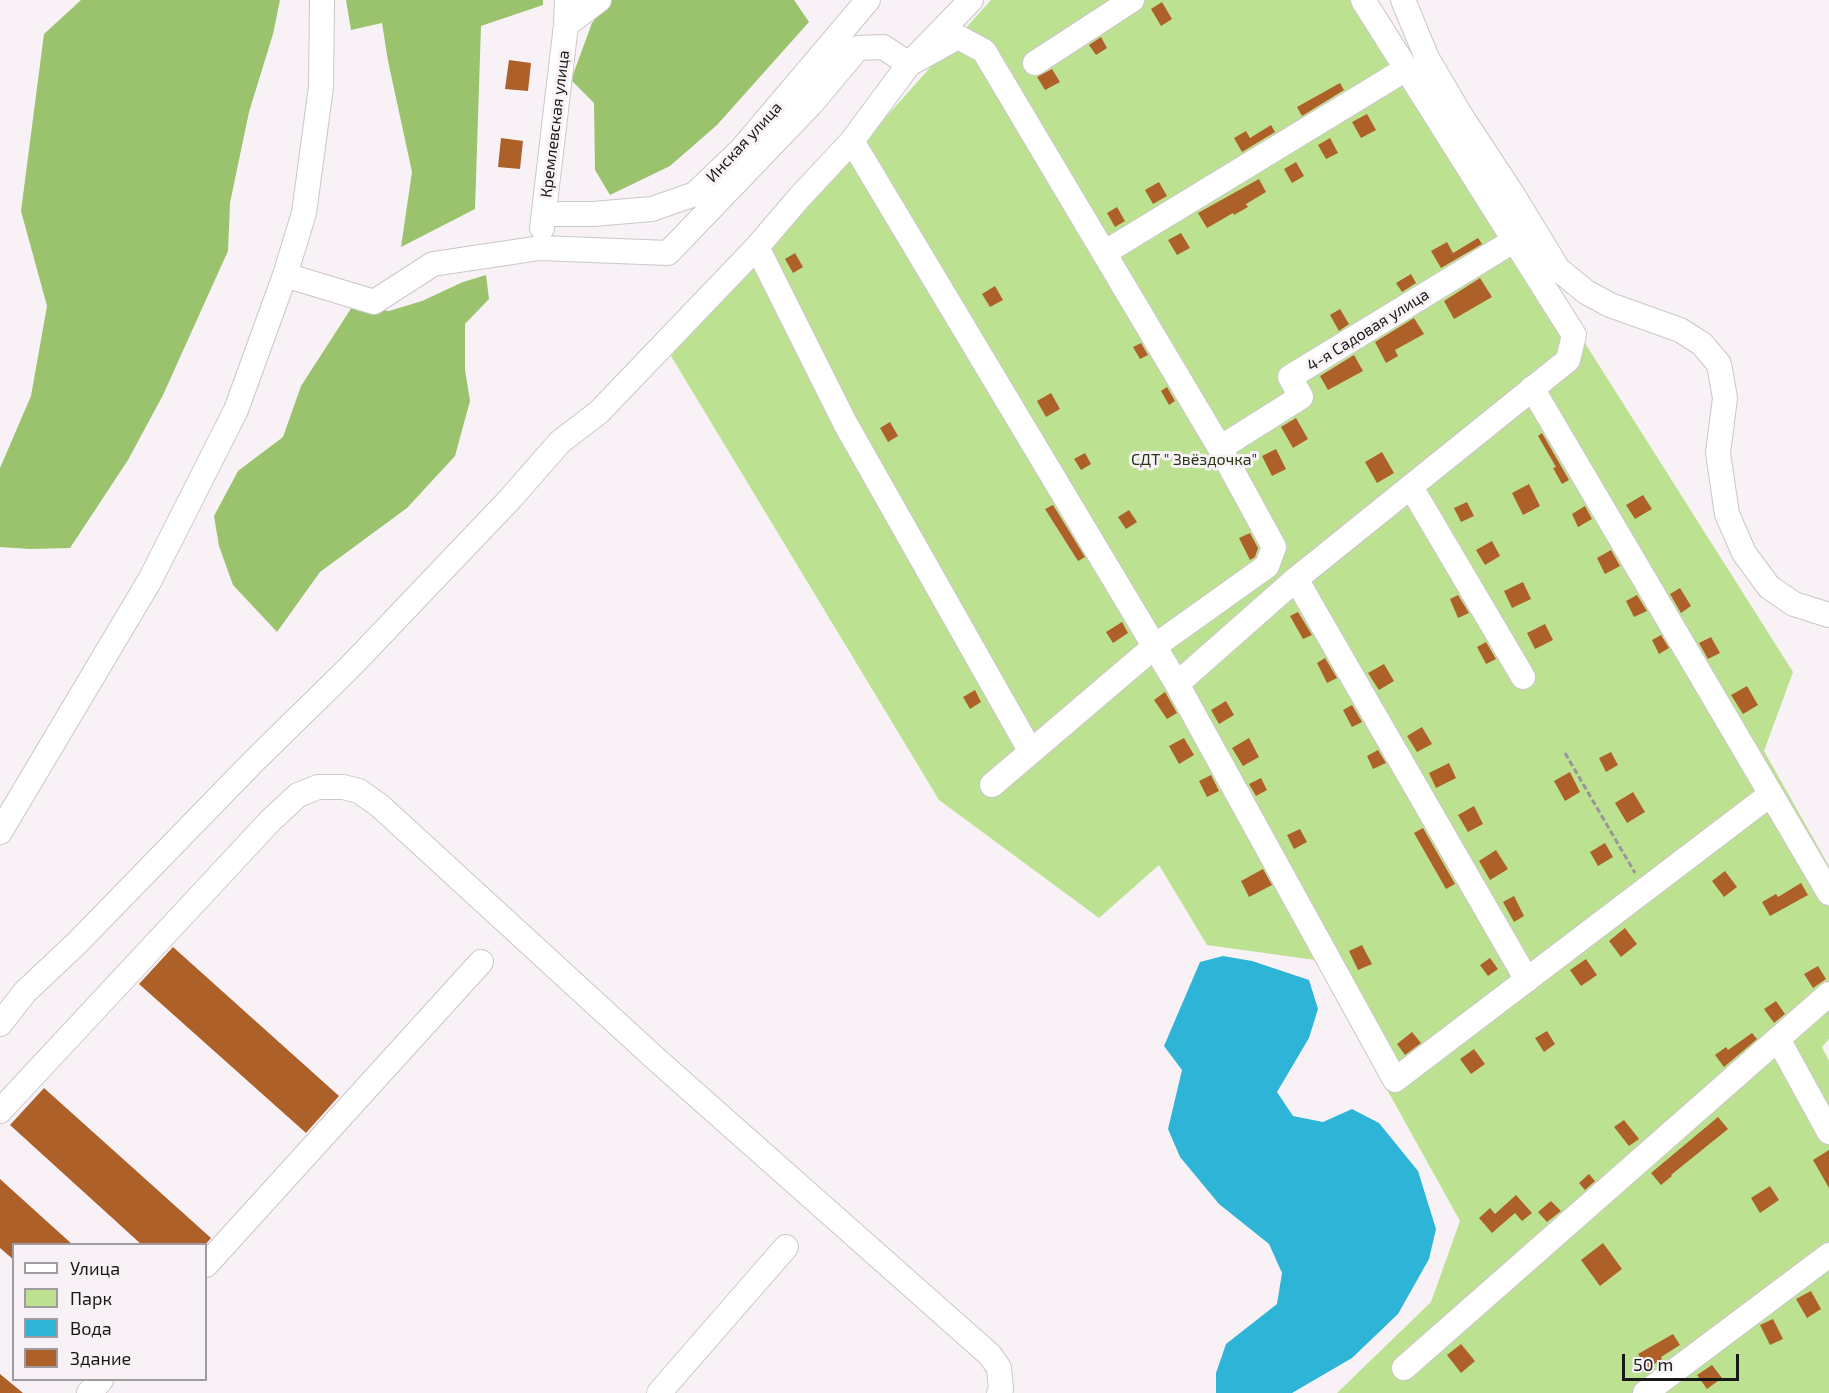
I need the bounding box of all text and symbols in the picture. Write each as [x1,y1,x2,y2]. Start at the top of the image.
street label: Кремлевская улица [536,49,574,199]
street label: Инская улица [702,98,786,186]
street label: 4-я Садовая улица [1303,285,1433,375]
park label: СДТ " Звёздочка" [1131,450,1257,470]
legend [12,1243,207,1381]
text: Улица [70,1257,120,1279]
text: Парк [70,1287,112,1309]
text: Вода [70,1317,112,1339]
scale bar [1625,1342,1742,1380]
text: Здание [70,1347,131,1369]
text: 50 m [1633,1353,1673,1375]

